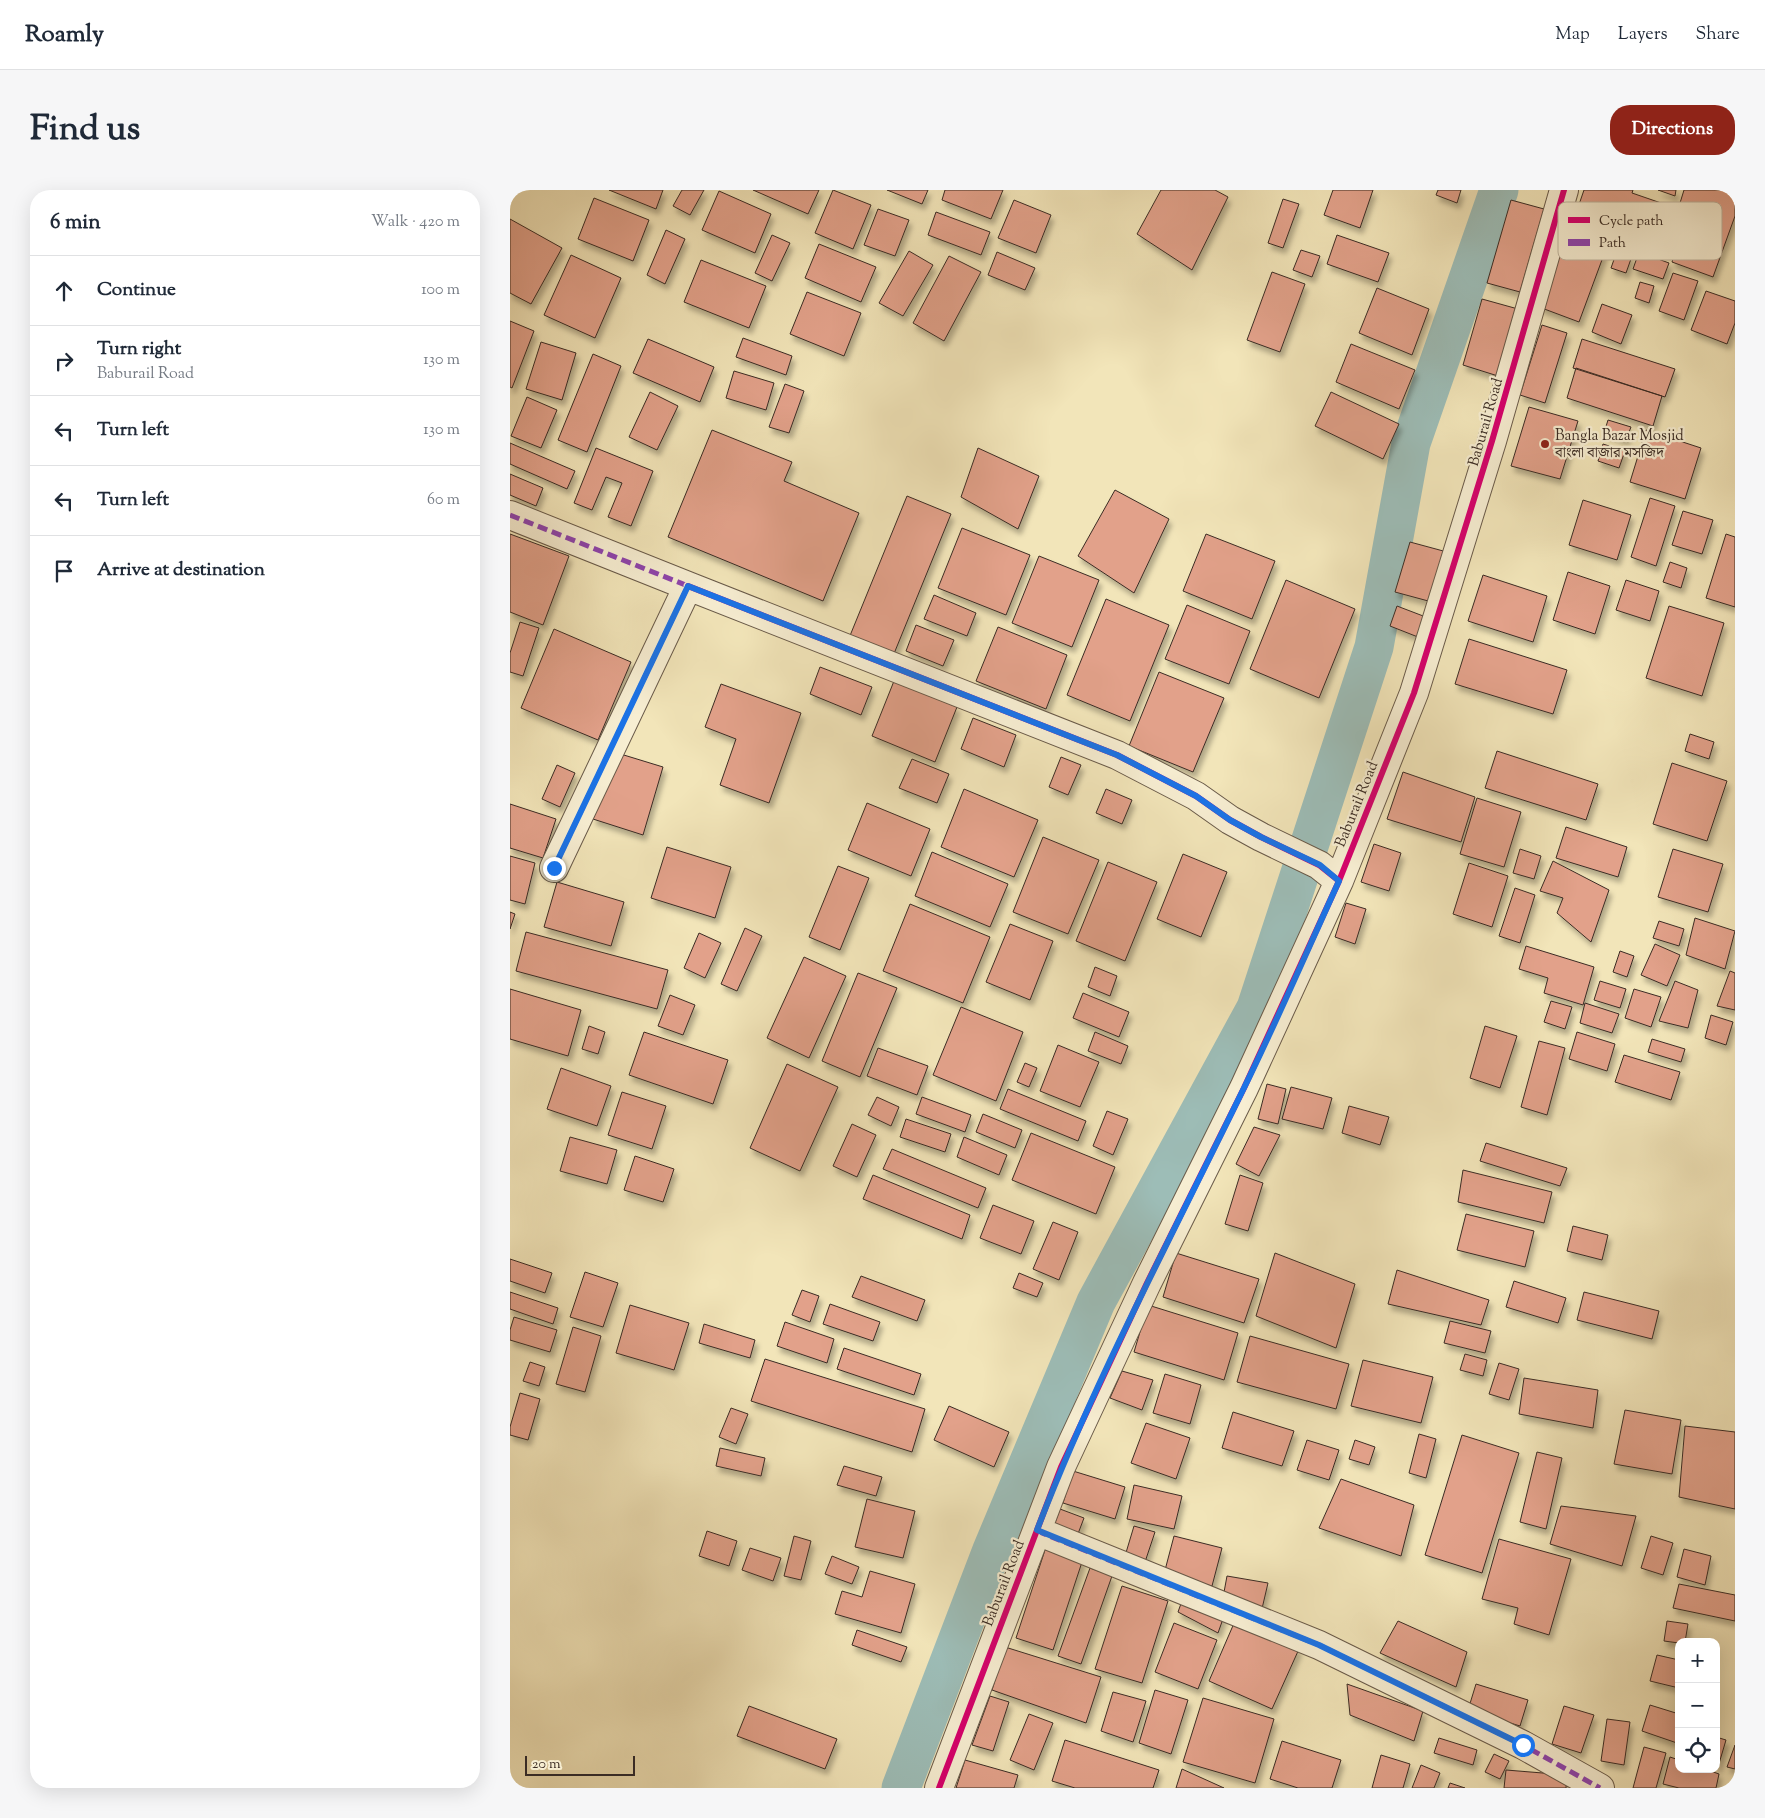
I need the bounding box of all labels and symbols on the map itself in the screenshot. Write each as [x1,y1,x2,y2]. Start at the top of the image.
legend [1558,202,1722,260]
text: Cycle path [1599,212,1663,232]
text: Path [1599,234,1626,254]
street label: Baburail Road [1464,375,1509,469]
place label: Bangla Bazar Mosjid বাংলা বাজার মসজিদ [1554,426,1684,464]
marker: Bangla Bazar Mosjid বাংলা বাজার মসজিদ [1539,438,1551,450]
street label: Baburail Road [1331,758,1384,851]
route end [543,857,566,880]
street label: Baburail Road [978,1537,1031,1630]
route start [1512,1734,1535,1757]
scale bar [525,1753,635,1776]

